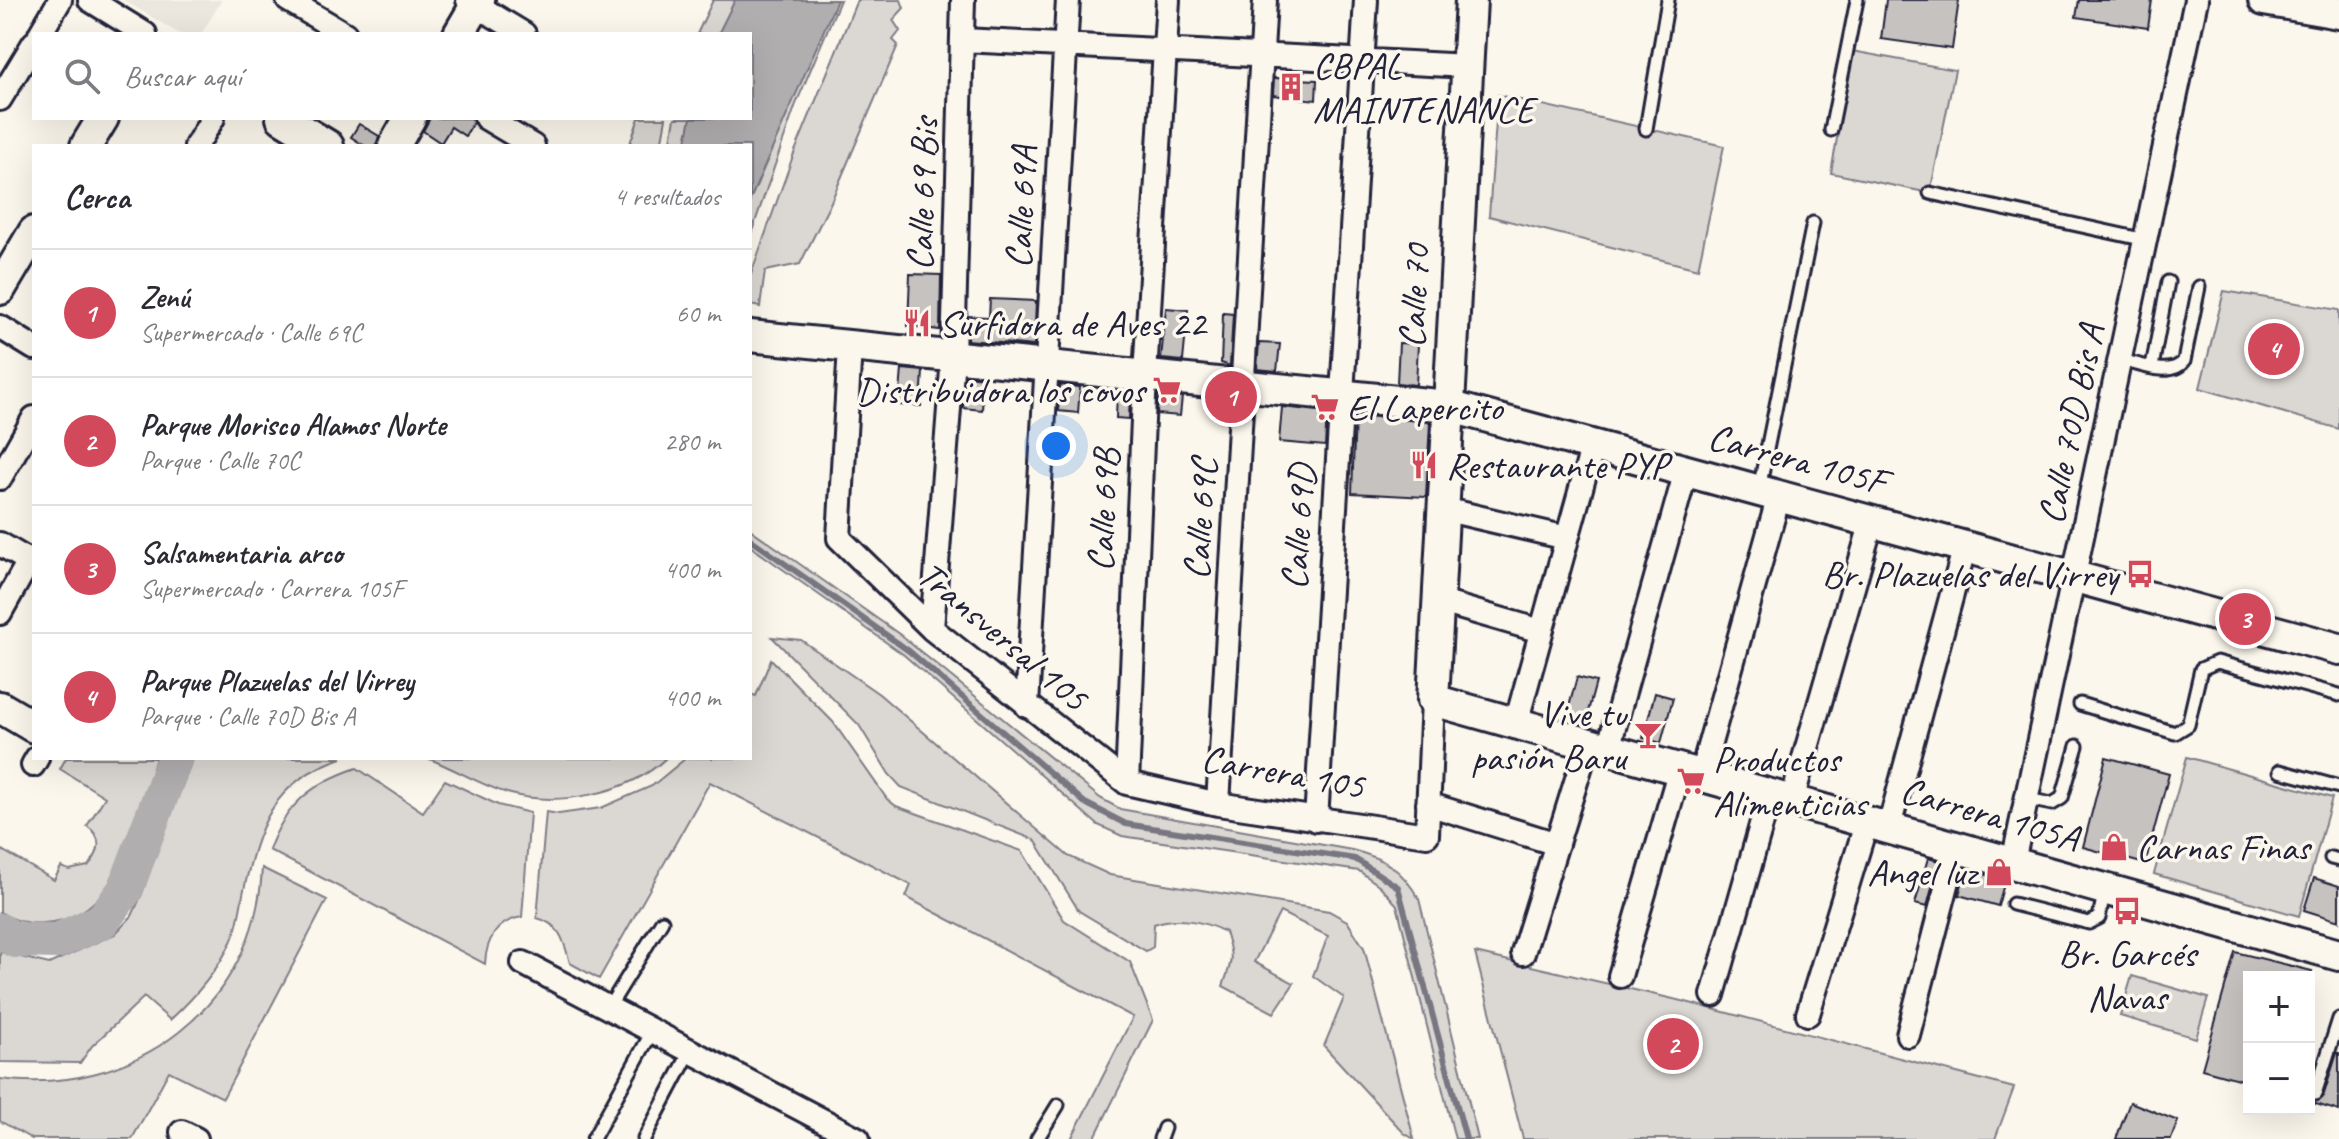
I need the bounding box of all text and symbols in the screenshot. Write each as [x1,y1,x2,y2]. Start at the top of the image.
search box [32,32,752,120]
place label: CBPAL MAINTENANCE [1313,42,1539,133]
icon: search [60,54,104,98]
text: Buscar aquí [124,57,242,95]
building icon: CBPAL MAINTENANCE [1276,72,1306,102]
street label: Calle 69 Bis [896,113,948,271]
street label: Calle 69A [994,143,1048,269]
text: Cerca [64,175,130,218]
text: 4 resultados [614,180,720,213]
street label: Calle 70 [1388,240,1440,349]
text: Zenú [140,278,189,316]
text: 1 [84,297,96,330]
text: 60 m [676,297,720,330]
place label: Surfidora de Aves 22 [939,300,1208,347]
restaurant icon: Surfidora de Aves 22 [902,308,932,338]
text: Supermercado · Calle 69C [140,316,362,349]
street label: Calle 70D Bis A [2027,318,2115,528]
pin: 4 [2248,319,2300,379]
place label: Distribuidora los covos [856,367,1148,414]
pin: 1 [1205,367,1257,427]
supermarket icon: Distribuidora los covos [1152,375,1182,405]
place label: El Lapercito [1347,384,1505,431]
supermarket icon: El Lapercito [1310,392,1340,422]
text: Parque Morisco Alamos Norte [140,406,445,444]
street label: Carrera 105F [1703,413,1898,507]
text: 2 [84,425,96,458]
text: 280 m [664,425,720,458]
your location [1036,426,1076,466]
place label: Restaurante PYP [1446,442,1673,489]
text: Parque · Calle 70C [140,444,300,477]
street label: Calle 69B [1076,445,1130,573]
restaurant icon: Restaurante PYP [1409,450,1439,480]
street label: Calle 69C [1172,453,1228,581]
street label: Calle 69D [1270,460,1326,591]
text: Salsamentaria arco [140,534,343,572]
street label: Transversal 105 [908,551,1099,722]
place label: Br. Plazuelas del Virrey [1822,551,2121,598]
text: 3 [84,553,96,586]
text: 400 m [664,553,720,586]
bus stop icon: Br. Plazuelas del Virrey [2125,559,2155,589]
text: Supermercado · Carrera 105F [140,572,403,605]
pin: 3 [2219,589,2271,649]
text: Parque Plazuelas del Virrey [140,662,414,700]
text: 4 [84,681,96,714]
text: 400 m [664,681,720,714]
place label: Vive tu pasión Baru [1471,690,1629,781]
text: Parque · Calle 70D Bis A [140,700,355,733]
bar icon: Vive tu pasión Baru [1633,720,1663,750]
street label: Carrera 105 [1198,735,1370,810]
place label: Productos Alimenticias [1713,736,1870,827]
supermarket icon: Productos Alimenticias [1676,766,1706,796]
street label: Carrera 105A [1896,766,2086,862]
place label: Carnas Finas [2136,824,2313,871]
shop icon: Carnas Finas [2099,832,2129,862]
place label: Angel luz [1867,849,1980,896]
shop icon: Angel luz [1984,857,2014,887]
bus stop icon: Br. Garcés Navas [2112,896,2142,926]
place label: Br. Garcés Navas [2058,930,2200,1021]
map controls [2243,971,2315,1115]
button: + [2243,971,2315,1043]
pin: 2 [1647,1014,1699,1074]
button: − [2243,1043,2315,1115]

